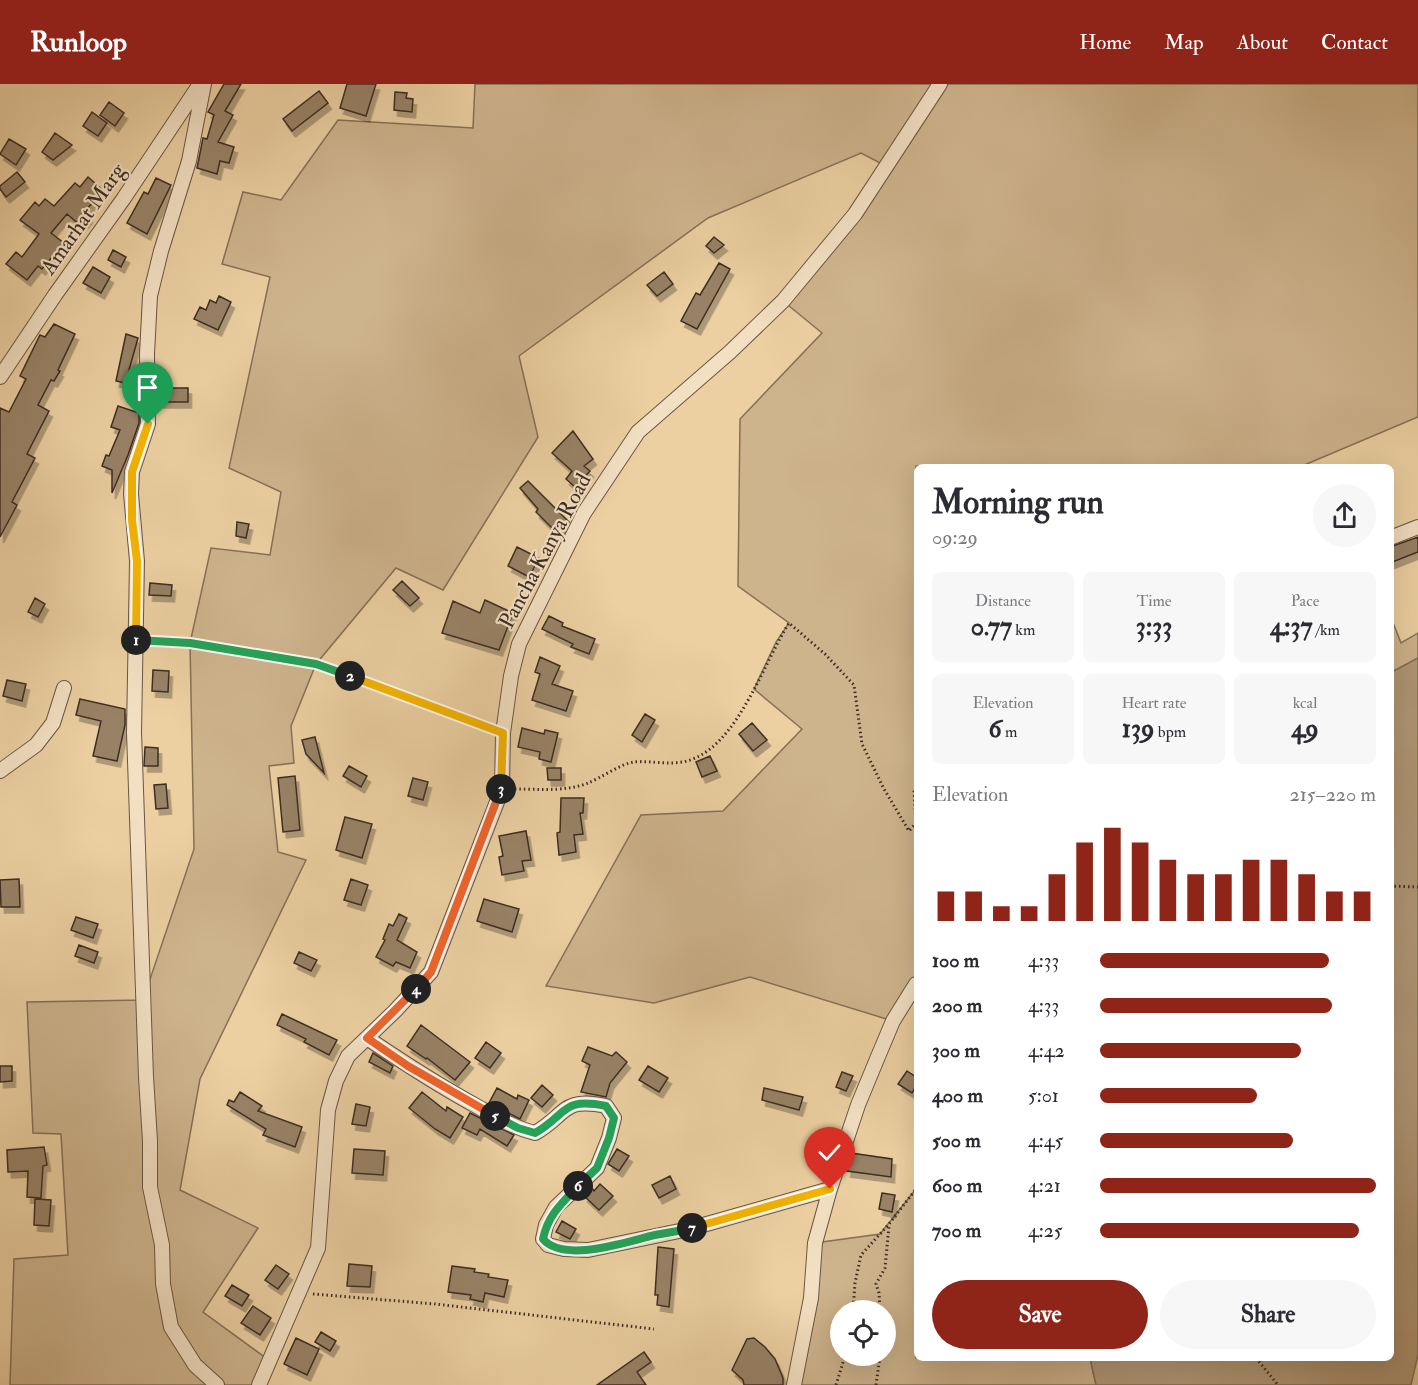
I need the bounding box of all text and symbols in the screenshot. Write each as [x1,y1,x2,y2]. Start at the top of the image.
text: Runloop [30,25,127,60]
text: Home [1079,29,1131,56]
text: Map [1164,29,1204,56]
text: About [1237,29,1288,56]
text: Contact [1321,29,1388,56]
street label: Amarhat Marg [34,157,132,281]
pin [122,362,173,424]
icon: arrive [131,371,164,404]
street label: Pancha Kanya Road [492,469,598,633]
text: Morning run [932,482,1104,523]
button: share [1313,484,1376,547]
text: 09:29 [932,525,978,550]
text: Distance [975,591,1031,611]
text: Time [1137,591,1171,611]
text: Pace [1291,591,1319,611]
text: 0.77 [971,611,1012,643]
text: 3:33 [1136,611,1172,643]
text: 4:37 [1270,611,1312,643]
text: km [1012,620,1035,640]
text: /km [1312,620,1340,640]
pin: 1 [121,625,151,655]
text: 1 [133,630,139,650]
pin: 2 [335,661,365,691]
text: 2 [346,666,354,686]
text: Elevation [973,693,1033,713]
text: Heart rate [1121,693,1187,713]
text: kcal [1293,693,1317,713]
text: 6 [989,713,1002,745]
text: 139 [1122,713,1154,745]
text: 49 [1291,713,1319,745]
text: m [1002,722,1017,742]
text: bpm [1154,722,1186,742]
pin: 3 [486,774,516,804]
text: 3 [498,779,504,799]
text: Elevation [932,782,1008,807]
text: 215–220 m [1290,782,1376,807]
text: 100 m [932,948,979,973]
text: 4:33 [1028,948,1059,973]
pin: 4 [401,974,431,1004]
text: 4 [412,979,420,999]
text: 200 m [932,993,982,1018]
text: 4:33 [1028,993,1059,1018]
text: 300 m [932,1038,980,1063]
text: 4:42 [1028,1038,1065,1063]
text: 400 m [932,1083,983,1108]
text: 5:01 [1028,1083,1059,1108]
pin: 5 [480,1101,510,1131]
text: 5 [491,1106,499,1126]
pin [804,1127,855,1189]
text: 500 m [932,1128,981,1153]
text: 4:45 [1028,1128,1063,1153]
icon: check [813,1136,846,1169]
pin: 6 [563,1171,593,1201]
text: 600 m [932,1173,982,1198]
text: 4:21 [1028,1173,1061,1198]
text: 6 [574,1176,582,1196]
pin: 7 [677,1213,707,1243]
text: 7 [688,1218,696,1238]
text: 700 m [932,1218,981,1243]
text: 4:25 [1028,1218,1063,1243]
button: Save [932,1280,1148,1349]
button: Share [1160,1280,1376,1349]
map controls [830,1300,896,1366]
button: locate [830,1300,896,1366]

